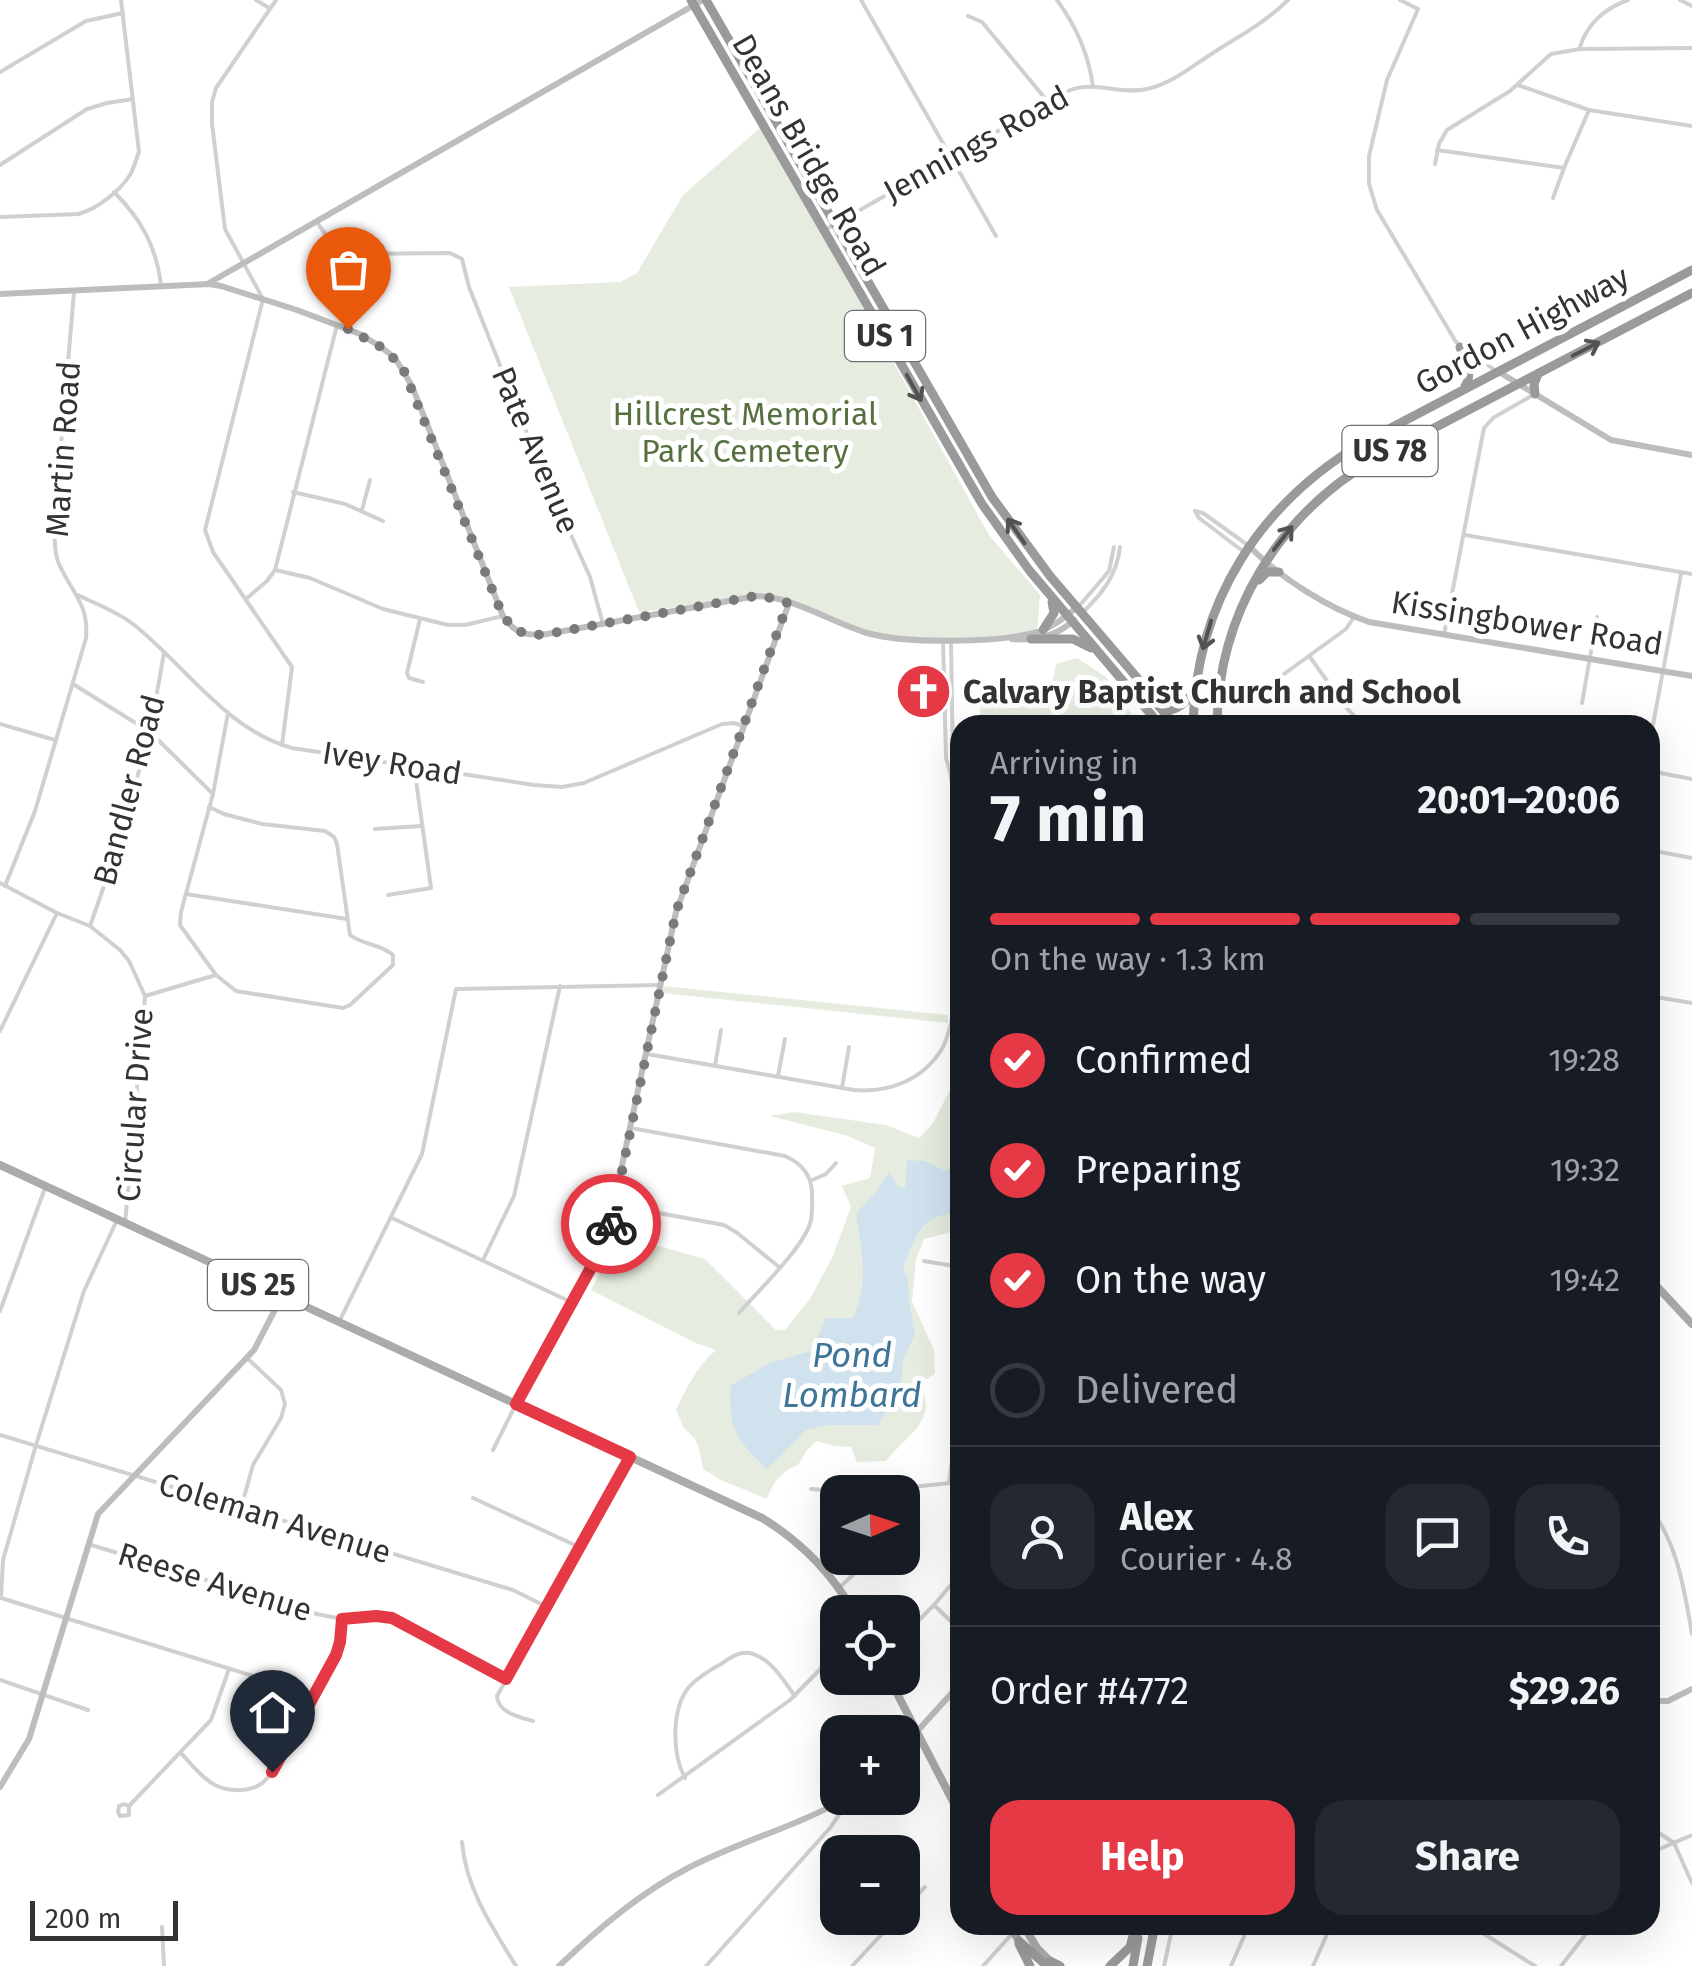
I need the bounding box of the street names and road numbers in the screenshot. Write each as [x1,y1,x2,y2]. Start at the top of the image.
street label: Deans Bridge Road [724,27,894,283]
street label: Jennings Road [877,77,1075,211]
street label: Gordon Highway [1409,258,1636,402]
road number: US 1 [845,311,925,361]
street label: Martin Road [38,360,88,538]
street label: Pate Avenue [484,361,588,539]
road number: US 78 [1342,426,1438,476]
street label: Kissingbower Road [1388,583,1666,663]
street label: Bandler Road [85,690,173,890]
street label: Ivey Road [320,733,464,793]
street label: Circular Drive [109,1007,161,1203]
road number: US 25 [208,1260,308,1310]
street label: Coleman Avenue [154,1465,396,1571]
street label: Reese Avenue [113,1534,317,1630]

